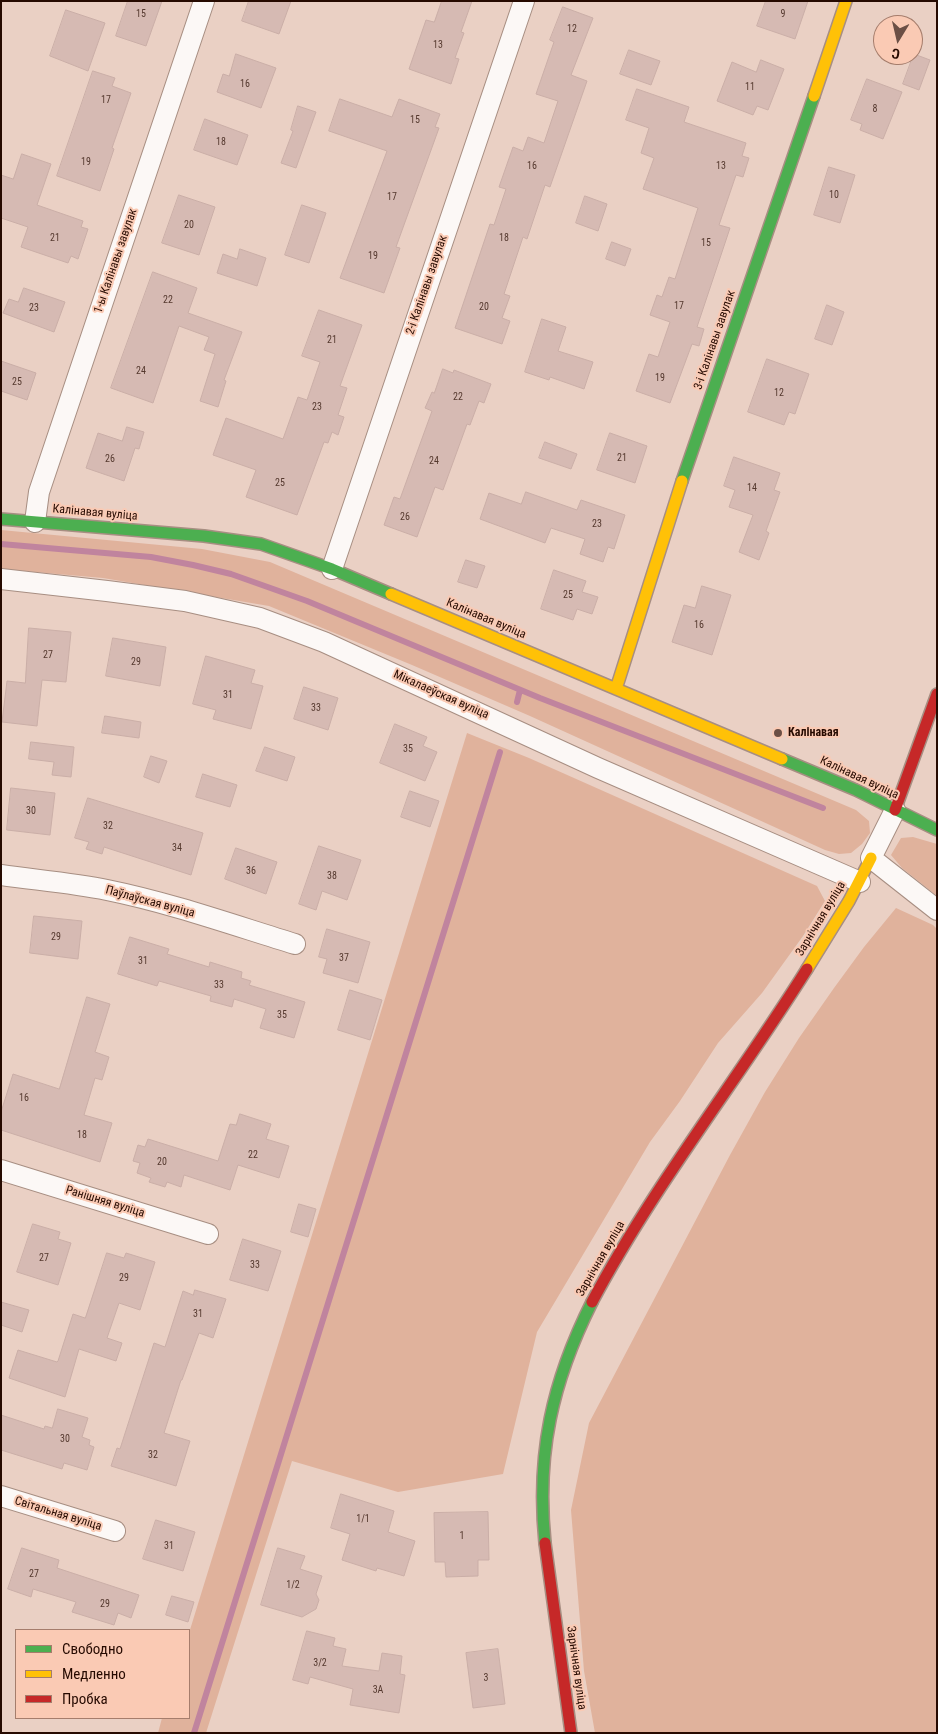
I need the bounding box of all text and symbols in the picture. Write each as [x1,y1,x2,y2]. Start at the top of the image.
house number: 15 [136,8,146,20]
house number: 9 [781,8,785,20]
north arrow [873,15,923,65]
house number: 12 [567,23,577,35]
house number: 13 [433,39,443,51]
text: С [891,45,901,62]
house number: 16 [240,78,250,90]
house number: 11 [745,81,755,93]
house number: 17 [101,94,111,106]
house number: 8 [873,103,877,115]
house number: 15 [410,114,420,126]
house number: 18 [216,136,226,148]
house number: 19 [81,156,91,168]
house number: 16 [527,160,537,172]
house number: 13 [716,160,726,172]
house number: 10 [829,189,839,201]
house number: 17 [387,191,397,203]
street label: 1-ы Калінавы завулак [91,207,141,315]
house number: 20 [184,219,194,231]
house number: 21 [50,232,60,244]
house number: 18 [499,232,509,244]
street label: 2-і Калінавы завулак [403,233,451,337]
house number: 15 [701,237,711,249]
house number: 19 [368,250,378,262]
street label: 3-і Калінавы завулак [691,288,739,392]
house number: 22 [163,294,173,306]
house number: 17 [674,300,684,312]
house number: 20 [479,301,489,313]
house number: 23 [29,302,39,314]
house number: 21 [327,334,337,346]
house number: 24 [136,365,146,377]
house number: 19 [655,372,665,384]
house number: 25 [12,376,22,388]
house number: 12 [774,387,784,399]
house number: 22 [453,391,463,403]
house number: 23 [312,401,322,413]
house number: 21 [617,452,627,464]
house number: 26 [105,453,115,465]
house number: 24 [429,455,439,467]
house number: 25 [275,477,285,489]
house number: 14 [747,482,757,494]
street label: Калінавая вуліца [52,502,138,524]
house number: 26 [400,511,410,523]
house number: 23 [592,518,602,530]
house number: 25 [563,589,573,601]
street label: Калінавая вуліца [444,596,528,642]
house number: 16 [694,619,704,631]
house number: 27 [43,649,53,661]
house number: 29 [131,656,141,668]
street label: Мікалаеўская вуліца [391,667,491,723]
house number: 31 [223,689,233,701]
house number: 33 [311,702,321,714]
place label: Калінавая [788,726,839,740]
marker: Калінавая [772,727,784,739]
house number: 35 [403,743,413,755]
street label: Калінавая вуліца [817,753,901,803]
house number: 30 [26,805,36,817]
house number: 32 [103,820,113,832]
house number: 34 [172,842,182,854]
house number: 36 [246,865,256,877]
house number: 38 [327,870,337,882]
street label: Зарнічная вуліца [793,879,849,959]
street label: Паўлаўская вуліца [104,883,196,921]
house number: 29 [51,931,61,943]
house number: 37 [339,952,349,964]
house number: 31 [138,955,148,967]
house number: 33 [214,979,224,991]
house number: 35 [277,1009,287,1021]
house number: 16 [19,1092,29,1104]
house number: 18 [77,1129,87,1141]
house number: 22 [248,1149,258,1161]
house number: 20 [157,1156,167,1168]
street label: Ранішняя вуліца [64,1183,146,1221]
street label: Зарнічная вуліца [574,1219,628,1299]
house number: 27 [39,1252,49,1264]
house number: 33 [250,1259,260,1271]
house number: 29 [119,1272,129,1284]
house number: 31 [193,1308,203,1320]
house number: 30 [60,1433,70,1445]
house number: 32 [148,1449,158,1461]
street label: Світальная вуліца [13,1494,103,1534]
house number: 1/1 [356,1513,370,1525]
house number: 1 [460,1530,464,1542]
house number: 31 [164,1540,174,1552]
house number: 27 [29,1568,39,1580]
house number: 1/2 [286,1579,300,1591]
house number: 29 [100,1598,110,1610]
street label: Зарнічная вуліца [563,1625,589,1711]
legend [15,1629,190,1719]
text: Свободно [62,1640,123,1658]
house number: 3/2 [313,1657,327,1669]
text: Медленно [62,1665,126,1683]
house number: 3 [484,1672,488,1684]
house number: 3А [373,1684,383,1696]
text: Пробка [62,1690,108,1708]

